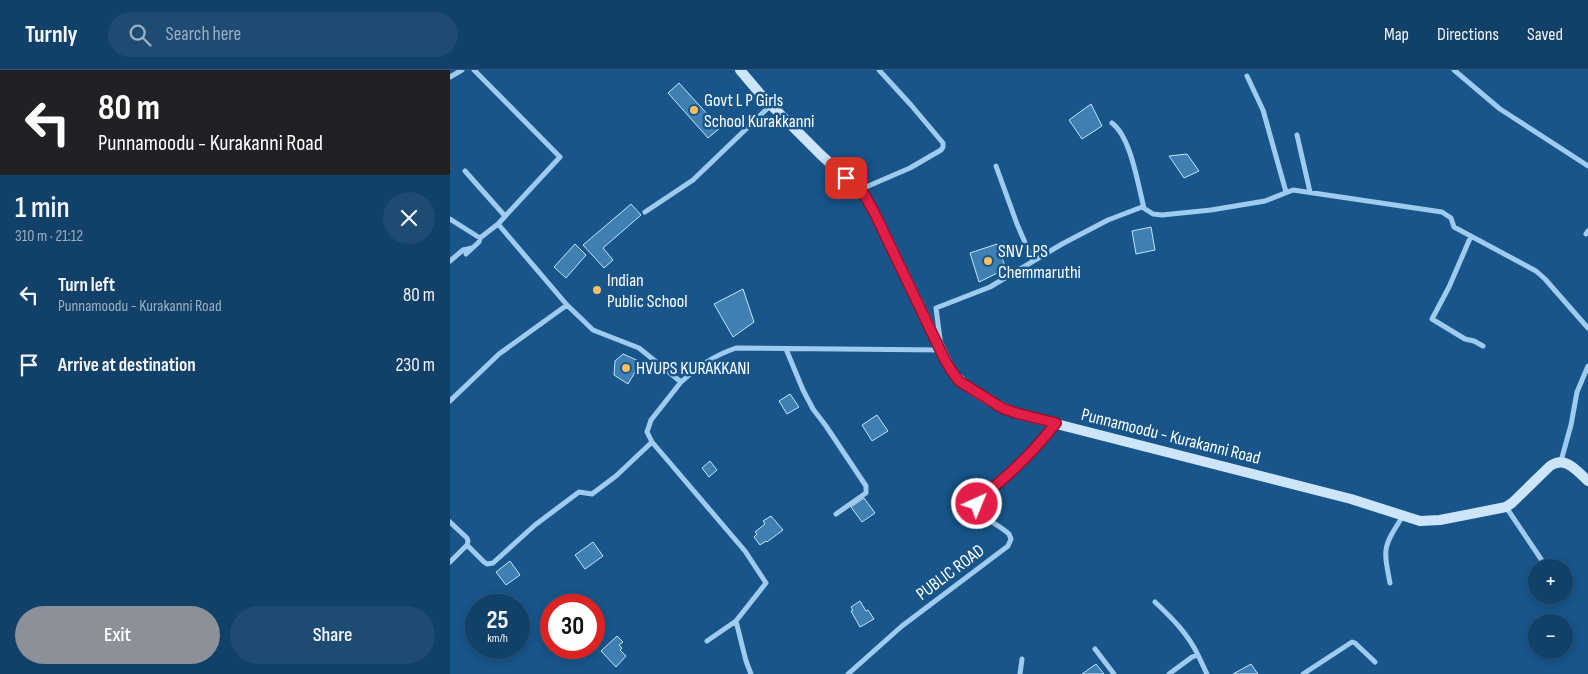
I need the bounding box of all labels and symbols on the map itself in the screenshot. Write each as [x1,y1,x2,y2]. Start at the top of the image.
place label: Govt L P Girls School Kurakkanni [704,90,814,132]
marker: Govt L P Girls School Kurakkanni [688,104,700,116]
pin [825,157,867,199]
place label: SNV LPS Chemmaruthi [998,241,1081,283]
marker: SNV LPS Chemmaruthi [982,255,994,267]
place label: Indian Public School [607,270,688,312]
marker: Indian Public School [591,284,603,296]
place label: HVUPS KURAKKANI [636,358,750,379]
marker: HVUPS KURAKKANI [620,362,632,374]
street label: Punnamoodu - Kurakanni Road [1079,404,1263,469]
position arrow [950,477,1002,529]
street label: PUBLIC ROAD [912,540,989,605]
speed limit sign: 30 [540,594,605,659]

